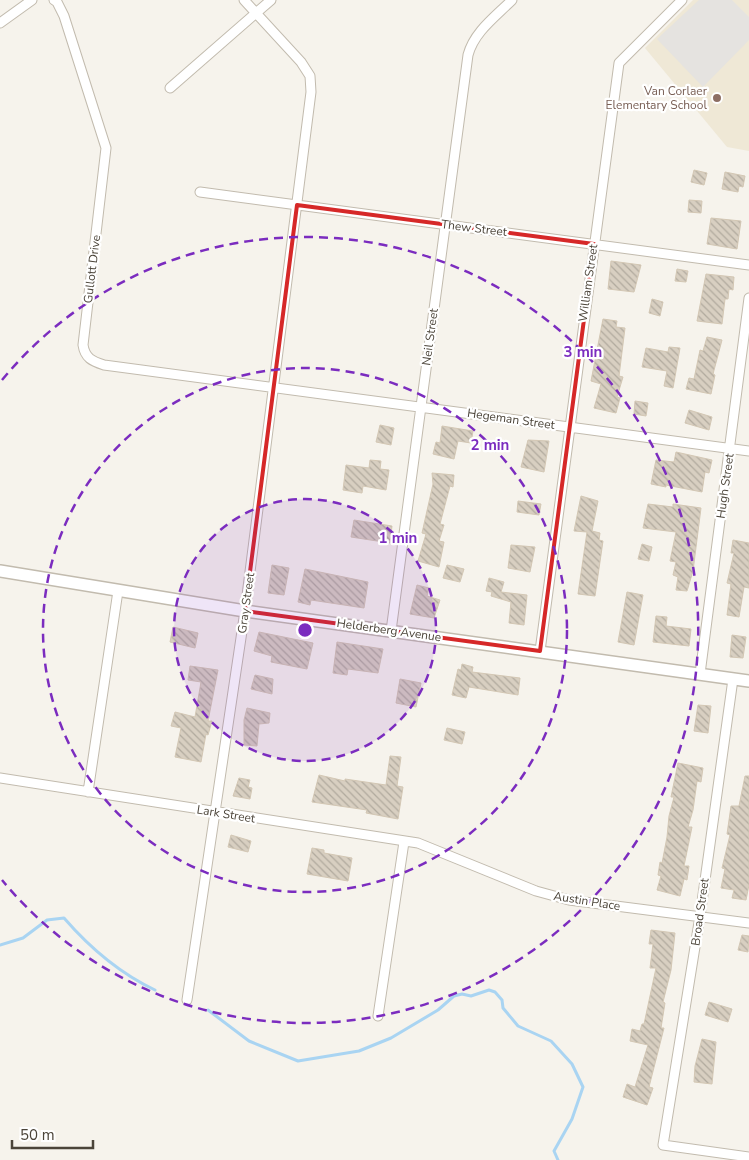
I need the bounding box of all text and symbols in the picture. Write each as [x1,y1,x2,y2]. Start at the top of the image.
place label: Van Corlaer Elementary School [606,83,708,113]
marker: Van Corlaer Elementary School [711,92,723,104]
street label: Thew Street [440,216,509,240]
street label: Gullott Drive [80,234,104,304]
street label: William Street [575,242,601,323]
street label: Neil Street [418,307,442,367]
text: 3 min [564,342,602,362]
street label: Hegeman Street [466,405,557,433]
text: 2 min [471,435,509,455]
street label: Hugh Street [713,452,738,520]
text: 1 min [379,528,417,548]
street label: Gray Street [234,571,258,634]
street label: Helderberg Avenue [336,615,442,645]
centre of rings [296,621,314,639]
street label: Lark Street [196,801,257,827]
street label: Broad Street [687,876,713,947]
street label: Austin Place [552,888,622,914]
scale bar [12,1118,94,1150]
text: 50 m [20,1125,55,1145]

